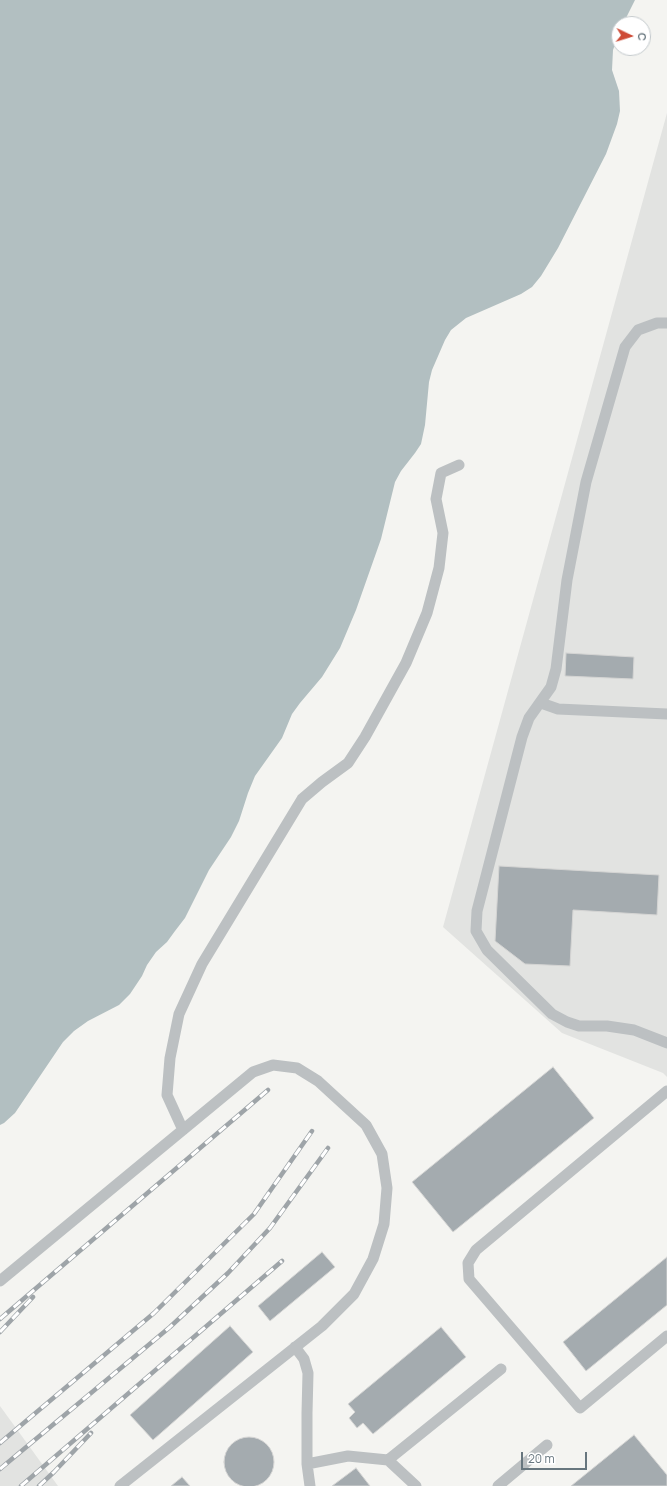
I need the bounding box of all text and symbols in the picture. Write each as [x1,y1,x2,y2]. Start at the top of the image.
north arrow [611,16,651,56]
text: С [635,32,650,41]
scale bar [523,1444,589,1470]
text: 20 m [528,1450,555,1467]

